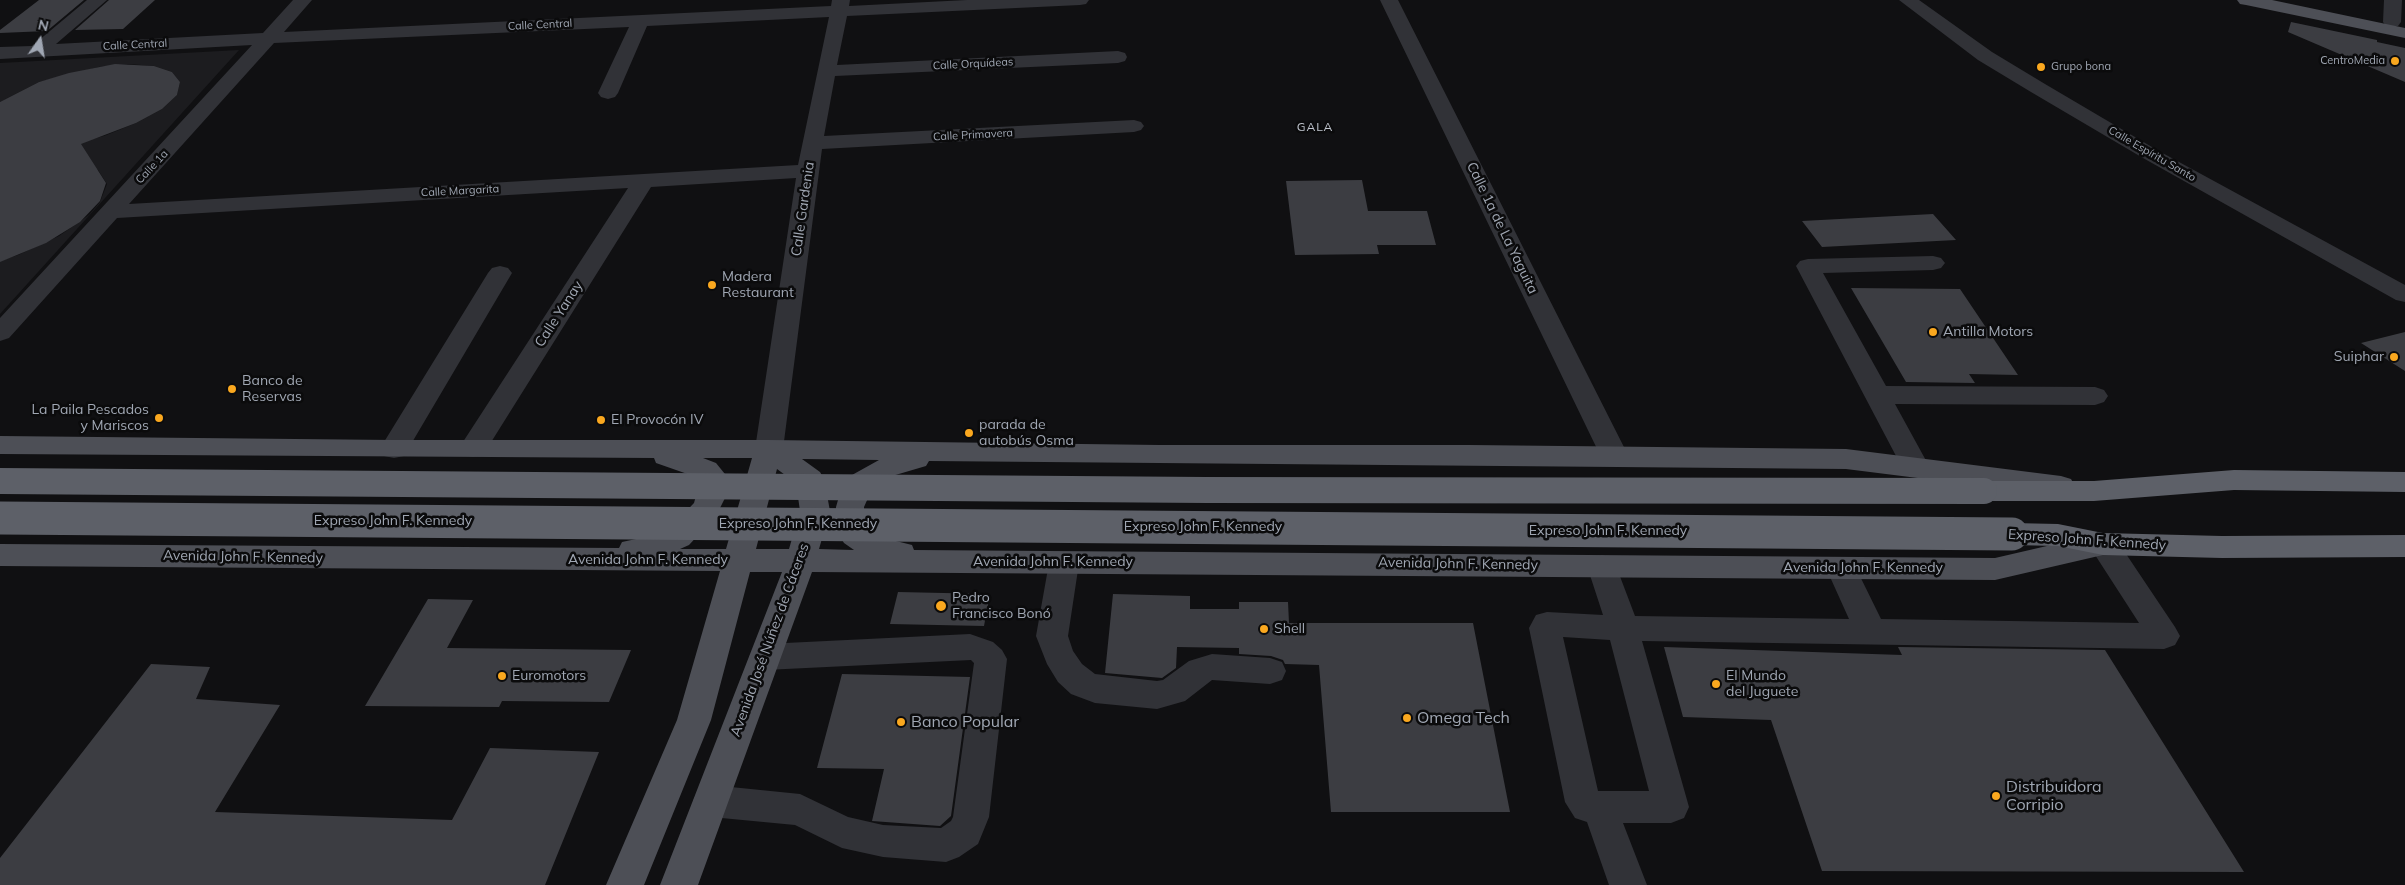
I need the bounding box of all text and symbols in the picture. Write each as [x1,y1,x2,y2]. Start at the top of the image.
north arrow [15,15,65,65]
text: N [36,15,51,35]
street label: Calle Central [507,17,573,33]
street label: Calle Central [102,37,168,53]
place label: CentroMedia [2320,54,2385,68]
street label: Calle Orquídeas [932,55,1014,73]
marker: CentroMedia [2389,55,2401,67]
place label: Grupo bona [2051,60,2111,74]
marker: Grupo bona [2035,61,2047,73]
district label: GALA [1296,120,1334,134]
street label: Calle Espíritu Santo [2106,124,2198,184]
street label: Calle Primavera [933,126,1013,144]
street label: Calle 1a [133,147,171,187]
street label: Calle 1a de La Yaguita [1463,159,1541,297]
street label: Calle Gardenia [788,161,818,257]
street label: Calle Margarita [421,182,499,200]
place label: Madera Restaurant [722,269,794,302]
street label: Calle Yanay [531,278,587,350]
marker: Madera Restaurant [706,279,718,291]
place label: Antilla Motors [1943,324,2033,340]
marker: Antilla Motors [1927,326,1939,338]
place label: Suiphar [2334,349,2384,365]
marker: Suiphar [2388,351,2400,363]
place label: Banco de Reservas [242,373,303,406]
marker: Banco de Reservas [226,383,238,395]
place label: La Paila Pescados y Mariscos [31,402,149,434]
marker: La Paila Pescados y Mariscos [153,412,165,424]
place label: El Provocón IV [611,412,703,428]
marker: El Provocón IV [595,414,607,426]
place label: parada de autobús Osma [979,417,1074,450]
marker: parada de autobús Osma [963,427,975,439]
street label: Expreso John F. Kennedy [314,513,472,529]
street label: Expreso John F. Kennedy [719,516,877,532]
street label: Expreso John F. Kennedy [1124,519,1282,535]
street label: Expreso John F. Kennedy [1529,523,1687,539]
street label: Expreso John F. Kennedy [2007,526,2167,554]
street label: Avenida José Núñez de Cáceres [727,541,813,739]
street label: Avenida John F. Kennedy [163,547,323,567]
street label: Avenida John F. Kennedy [568,552,728,568]
street label: Avenida John F. Kennedy [973,554,1133,570]
street label: Avenida John F. Kennedy [1378,554,1538,574]
street label: Avenida John F. Kennedy [1783,560,1943,576]
place label: Pedro Francisco Bonó [952,590,1051,622]
marker: Pedro Francisco Bonó [934,599,948,613]
place label: Shell [1274,621,1305,637]
marker: Shell [1258,623,1270,635]
place label: Euromotors [512,668,586,684]
place label: El Mundo del Juguete [1726,668,1798,700]
marker: Euromotors [496,670,508,682]
marker: El Mundo del Juguete [1710,678,1722,690]
place label: Omega Tech [1417,708,1510,728]
place label: Banco Popular [911,712,1019,732]
marker: Omega Tech [1401,712,1413,724]
marker: Banco Popular [895,716,907,728]
place label: Distribuidora Corripio [2006,777,2102,815]
marker: Distribuidora Corripio [1990,790,2002,802]

